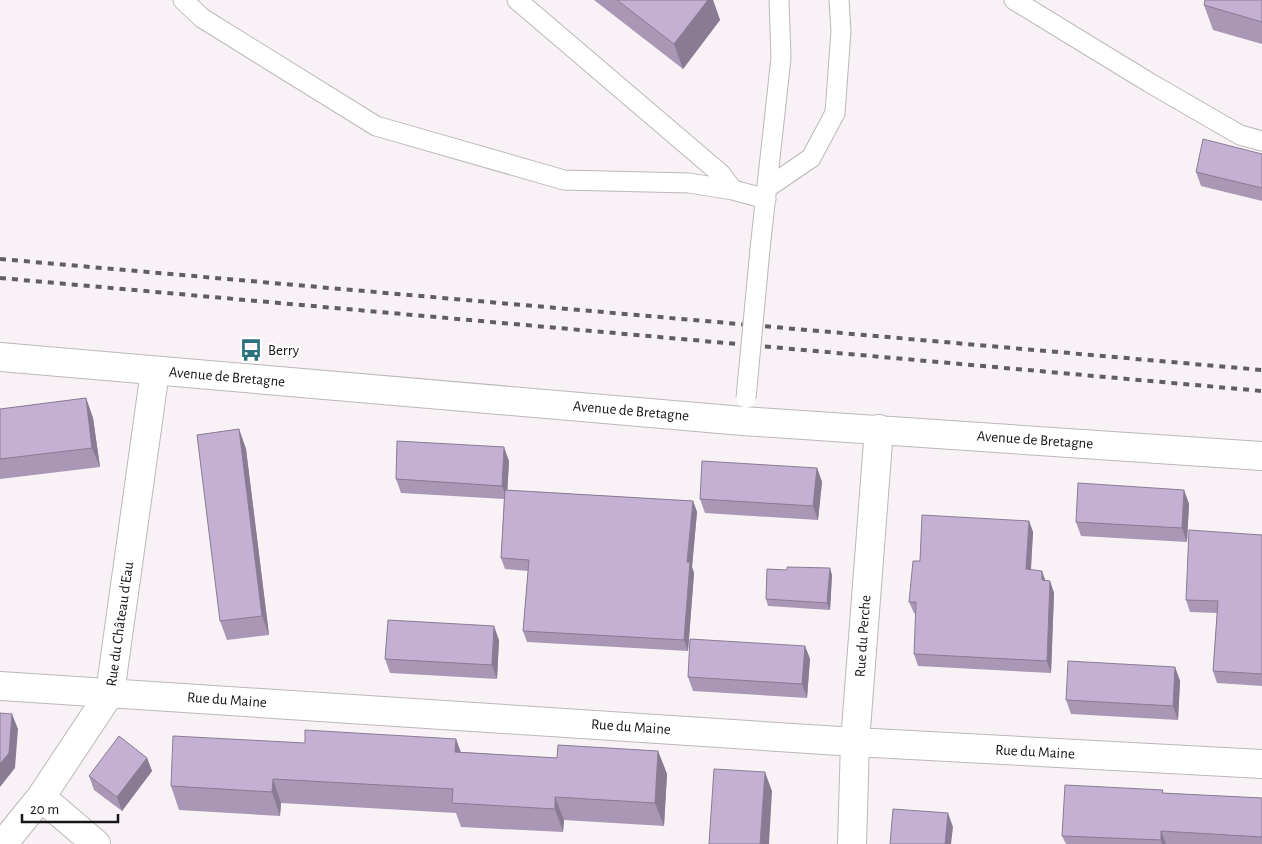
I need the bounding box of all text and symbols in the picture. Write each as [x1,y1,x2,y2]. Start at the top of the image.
bus stop icon: Berry [238,337,264,363]
place label: Berry [268,343,300,358]
street label: Avenue de Bretagne [168,364,286,390]
street label: Avenue de Bretagne [572,398,690,424]
street label: Avenue de Bretagne [976,428,1094,452]
street label: Rue du Château d'Eau [104,560,136,687]
street label: Rue du Perche [853,594,873,678]
street label: Rue du Maine [187,690,267,710]
street label: Rue du Maine [591,717,671,737]
street label: Rue du Maine [995,742,1075,762]
scale bar [22,792,119,824]
text: 20 m [30,802,59,817]

